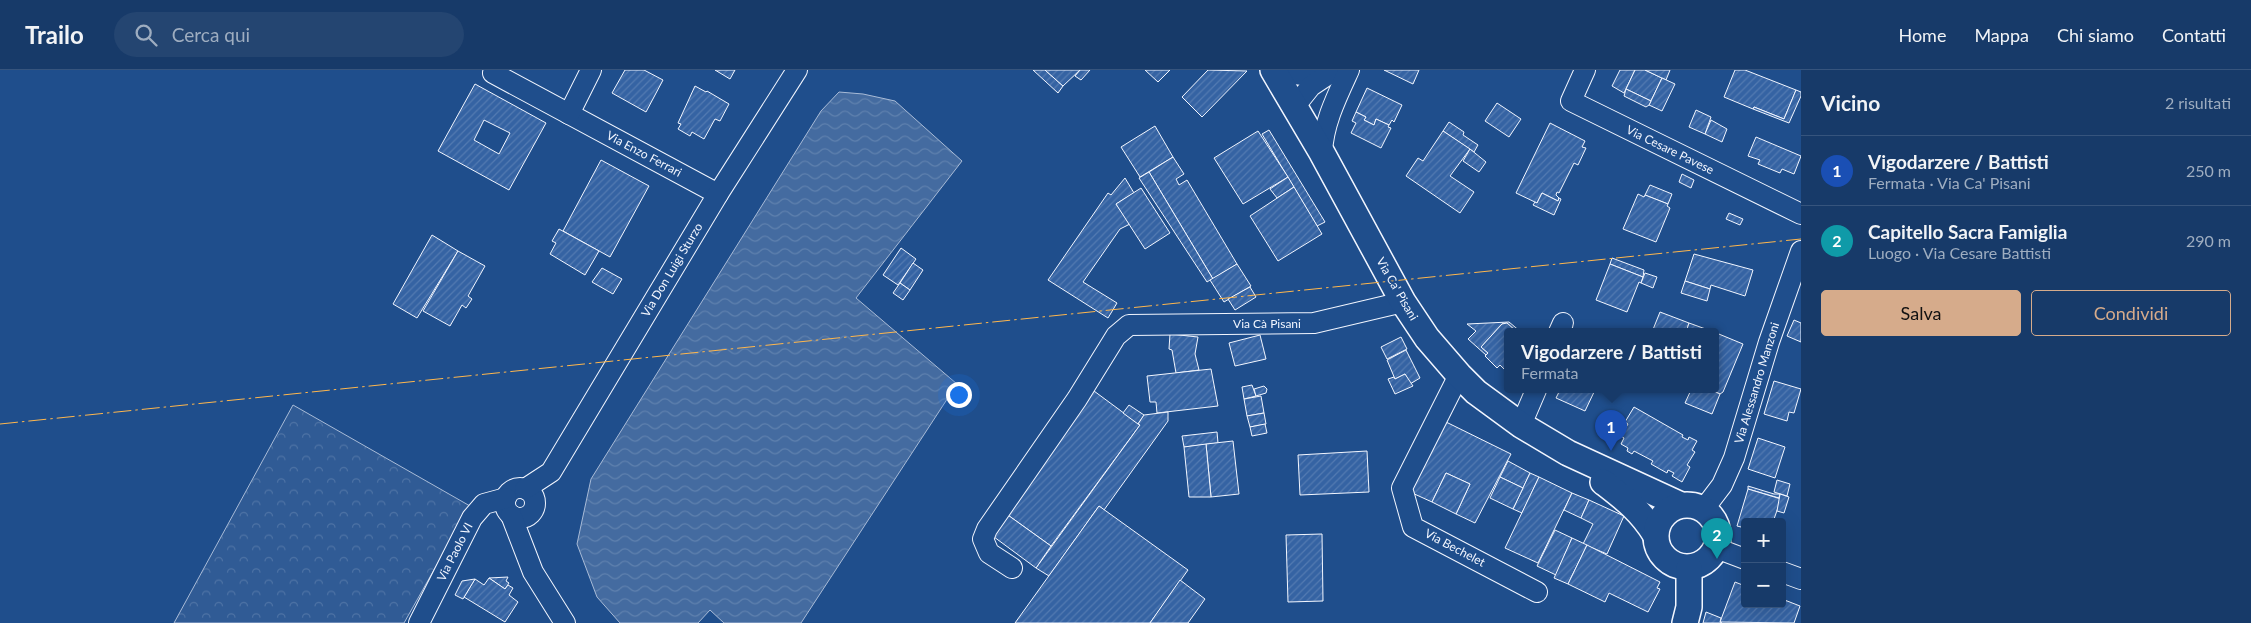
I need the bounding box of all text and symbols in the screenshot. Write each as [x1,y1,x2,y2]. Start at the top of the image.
search box [114,12,464,57]
text: Trailo [25,20,84,49]
icon: search [132,21,160,49]
text: Cerca qui [172,23,250,46]
text: Home [1898,24,1946,46]
text: Mappa [1974,24,2029,46]
text: Chi siamo [2057,24,2134,46]
text: Contatti [2162,24,2226,46]
text: Vicino [1821,90,1880,115]
text: 2 risultati [2165,93,2231,112]
street label: Via Cesare Pavese [1624,122,1717,177]
street label: Via Enzo Ferrari [604,127,685,180]
text: Vigodarzere / Battisti [1868,150,2049,173]
text: 1 [1832,161,1842,180]
text: 250 m [2186,161,2231,180]
text: Fermata · Via Ca' Pisani [1868,173,2031,192]
street label: Via Don Luigi Sturzo [638,220,706,319]
text: Capitello Sacra Famiglia [1868,220,2067,243]
text: 2 [1832,231,1842,250]
text: 290 m [2186,231,2231,250]
text: Luogo · Via Cesare Battisti [1868,243,2051,262]
street label: Via Ca' Pisani [1373,255,1422,323]
button: Salva [1821,290,2021,336]
button: Condividi [2031,290,2231,336]
street label: Via Cà Pisani [1233,316,1301,331]
street label: Via Alessandro Manzoni [1731,320,1782,445]
popup [1504,328,1719,393]
text: Vigodarzere / Battisti [1521,340,1702,363]
text: Fermata [1521,363,1578,382]
your location [946,382,972,408]
pin: 1 [1595,410,1627,451]
pin: 2 [1701,518,1733,559]
map controls [1741,518,1786,608]
button: + [1741,518,1786,563]
street label: Via Paolo VI [433,520,476,584]
street label: Via Bechelet [1422,525,1489,570]
button: − [1741,563,1786,608]

